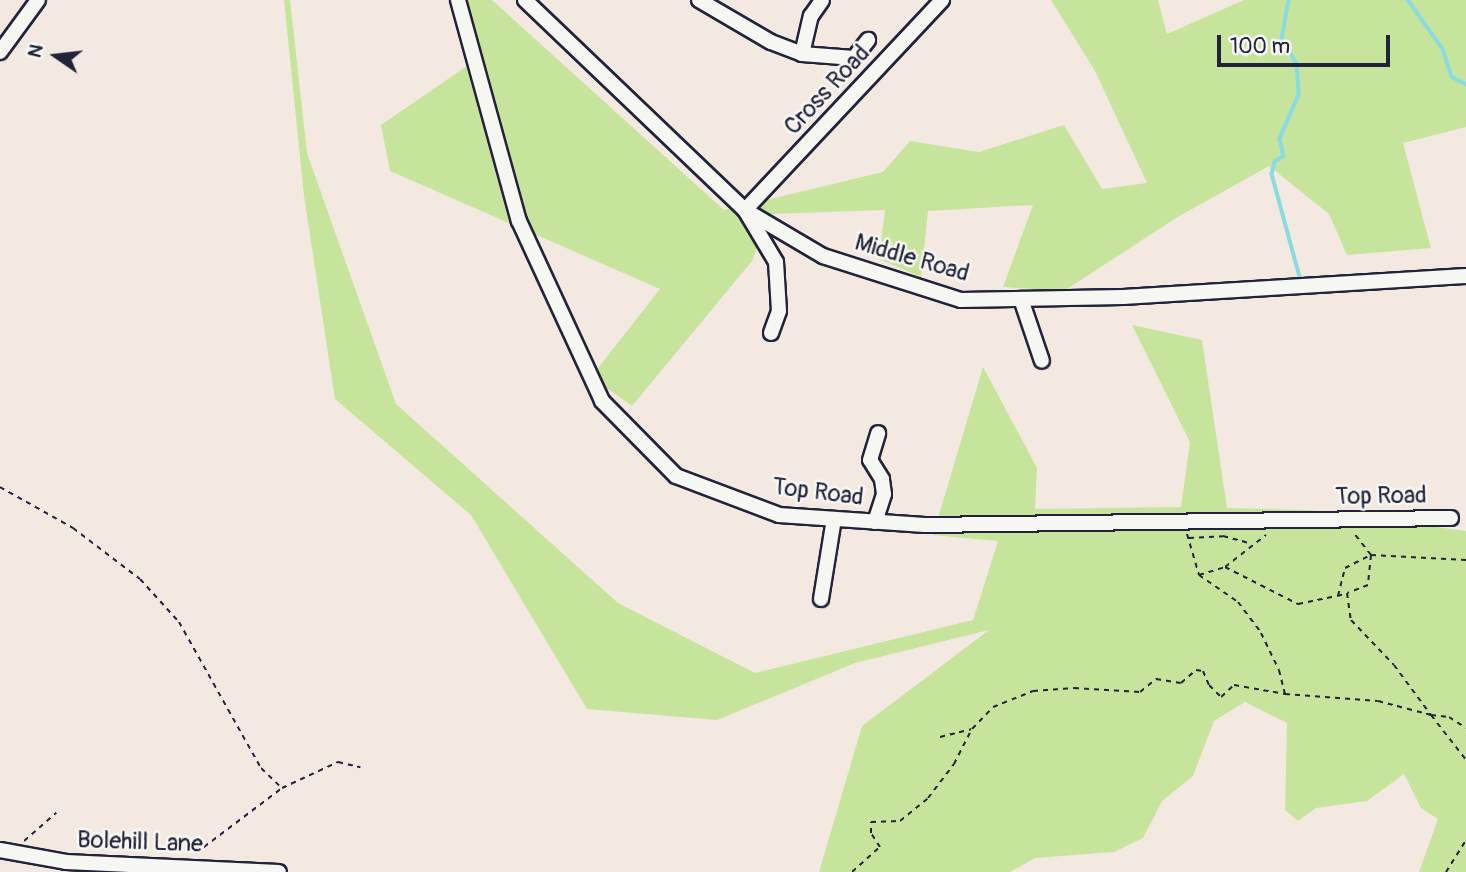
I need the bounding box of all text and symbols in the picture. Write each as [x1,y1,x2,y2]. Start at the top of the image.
north arrow [21,21,91,91]
scale bar [1221,21,1394,65]
text: 100 m [1230,33,1290,60]
street label: Cross Road [778,39,876,141]
text: N [22,42,49,60]
street label: Middle Road [852,228,972,288]
street label: Top Road [771,472,865,512]
street label: Top Road [1335,481,1427,511]
street label: Bolehill Lane [77,825,203,859]

